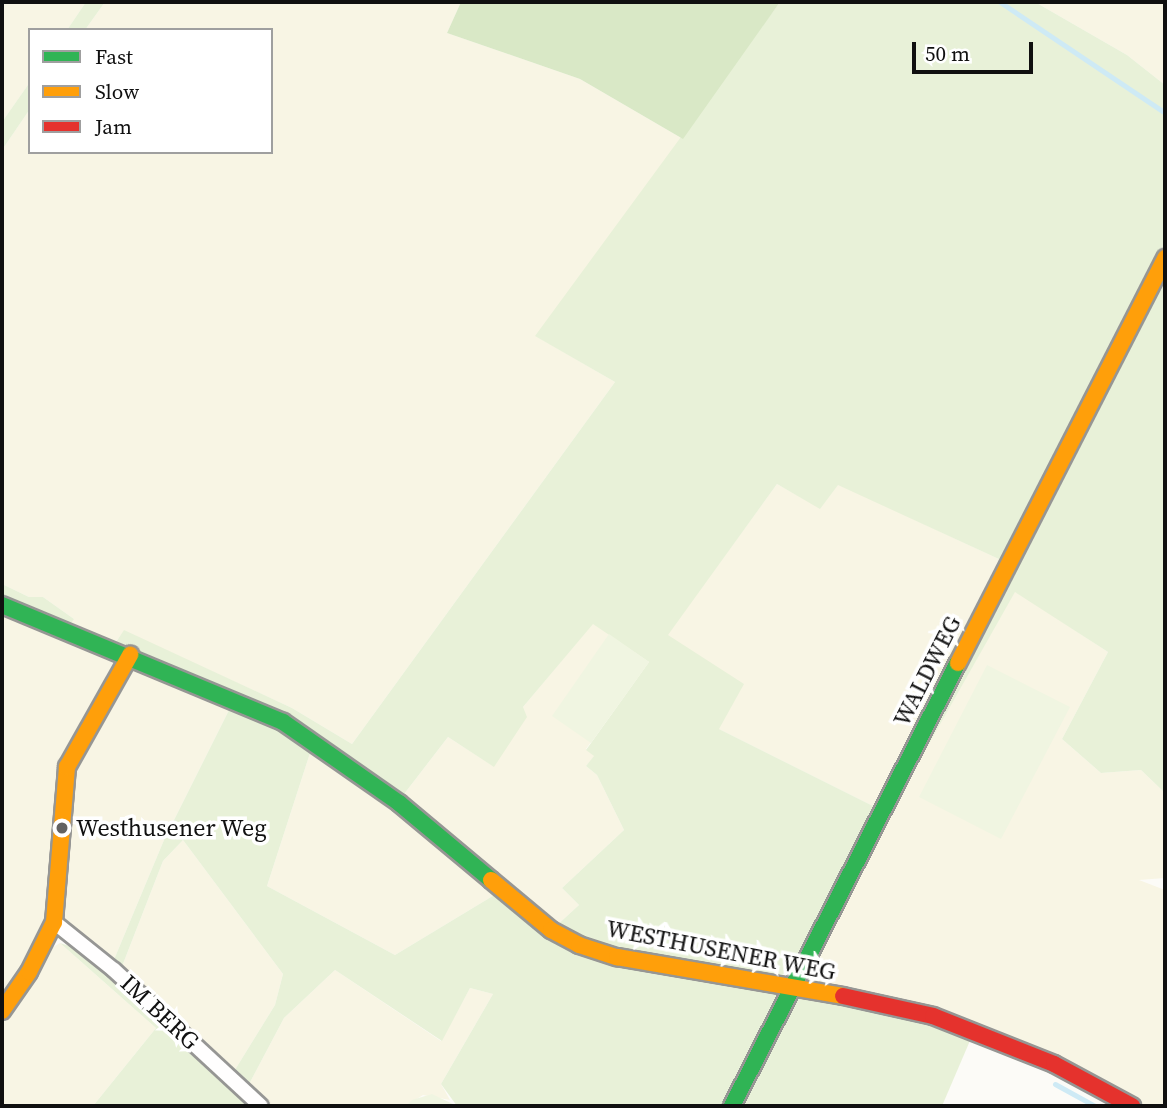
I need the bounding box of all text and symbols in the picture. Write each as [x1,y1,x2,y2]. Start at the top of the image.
legend [28,28,273,154]
scale bar [915,28,1036,72]
text: 50 m [925,39,970,68]
text: Fast [95,42,133,71]
text: Slow [95,77,139,106]
text: Jam [95,112,132,141]
street label: WALDWEG [887,611,967,731]
place label: Westhusener Weg [76,814,267,842]
marker: Westhusener Weg [54,820,70,836]
street label: WESTHUSENER WEG [604,914,838,986]
street label: IM BERG [115,969,205,1055]

